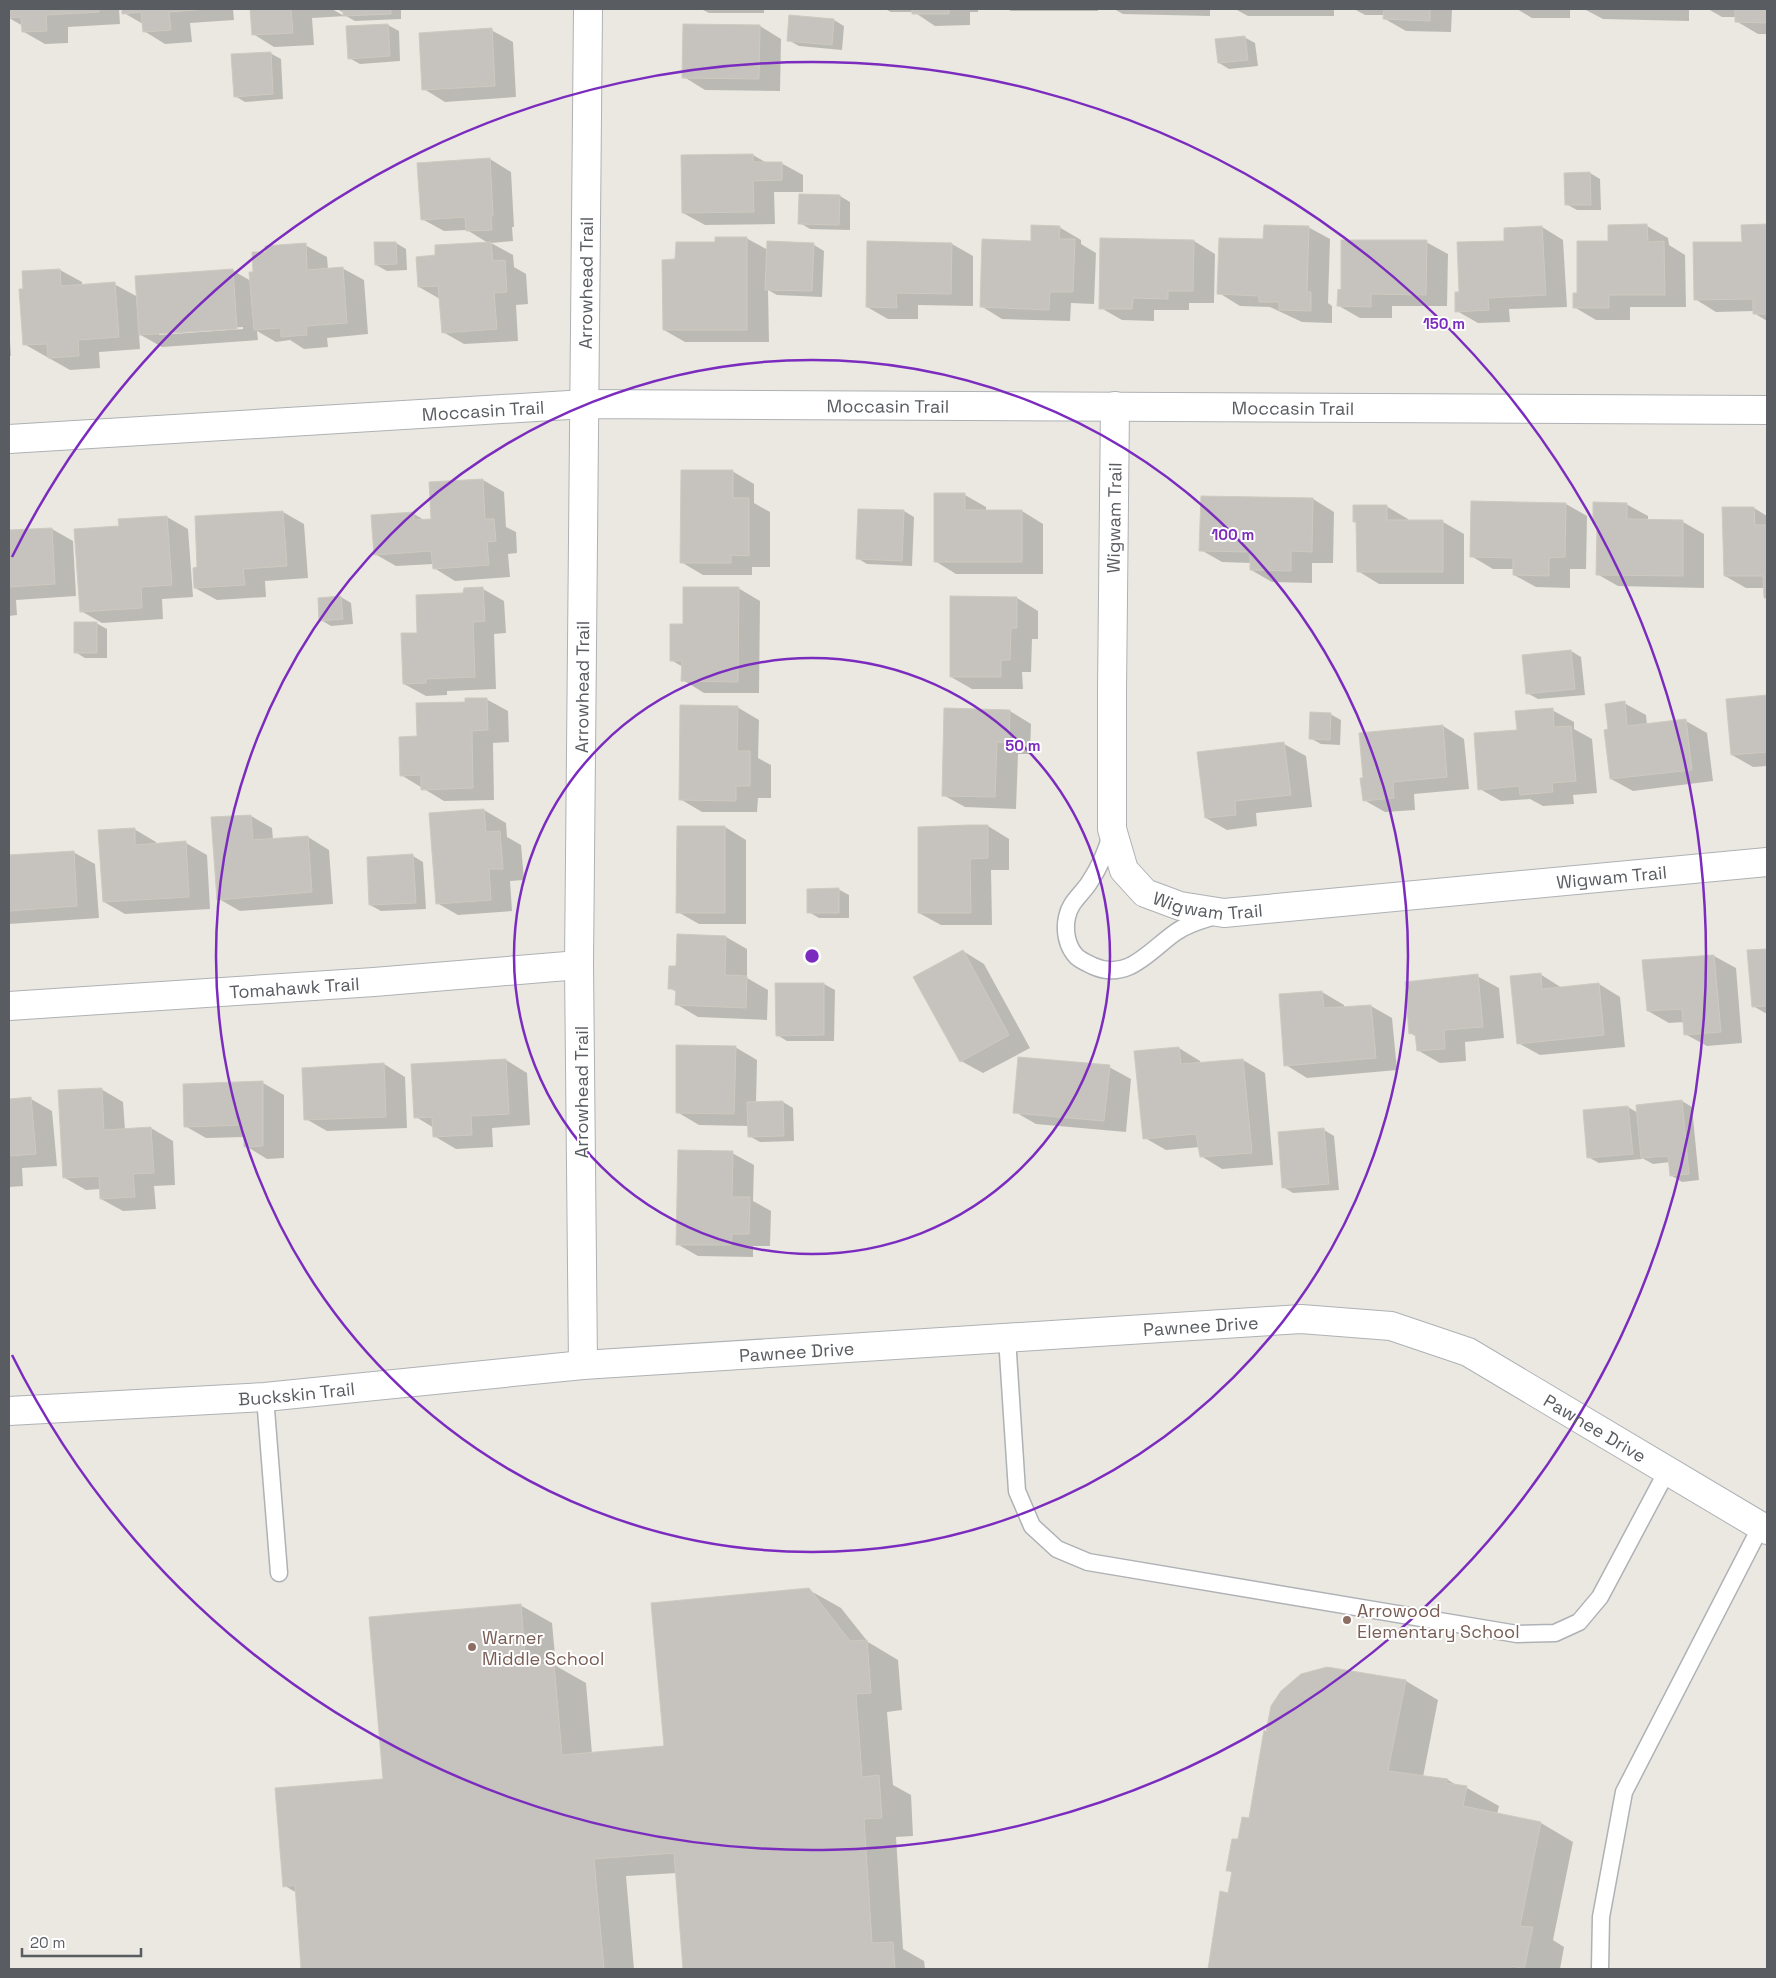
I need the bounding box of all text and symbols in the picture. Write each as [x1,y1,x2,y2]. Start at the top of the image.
street label: Arrowhead Trail [573,217,598,349]
text: 150 m [1423,314,1465,333]
street label: Moccasin Trail [827,394,949,417]
street label: Moccasin Trail [421,395,545,425]
street label: Moccasin Trail [1232,396,1354,419]
street label: Wigwam Trail [1102,462,1126,574]
text: 100 m [1212,525,1254,544]
street label: Arrowhead Trail [569,621,594,753]
text: 50 m [1005,736,1041,755]
street label: Wigwam Trail [1555,860,1668,893]
street label: Wigwam Trail [1150,886,1264,924]
centre of rings [803,947,821,965]
street label: Tomahawk Trail [229,971,360,1003]
street label: Arrowhead Trail [570,1026,593,1158]
street label: Pawnee Drive [1142,1310,1259,1341]
street label: Pawnee Drive [738,1336,855,1366]
street label: Buckskin Trail [238,1377,356,1410]
street label: Pawnee Drive [1540,1388,1651,1467]
place label: Arrowood Elementary School [1357,1599,1520,1643]
marker: Arrowood Elementary School [1341,1614,1353,1626]
place label: Warner Middle School [482,1626,604,1670]
marker: Warner Middle School [466,1641,478,1653]
scale bar [22,1926,141,1958]
text: 20 m [30,1933,65,1952]

